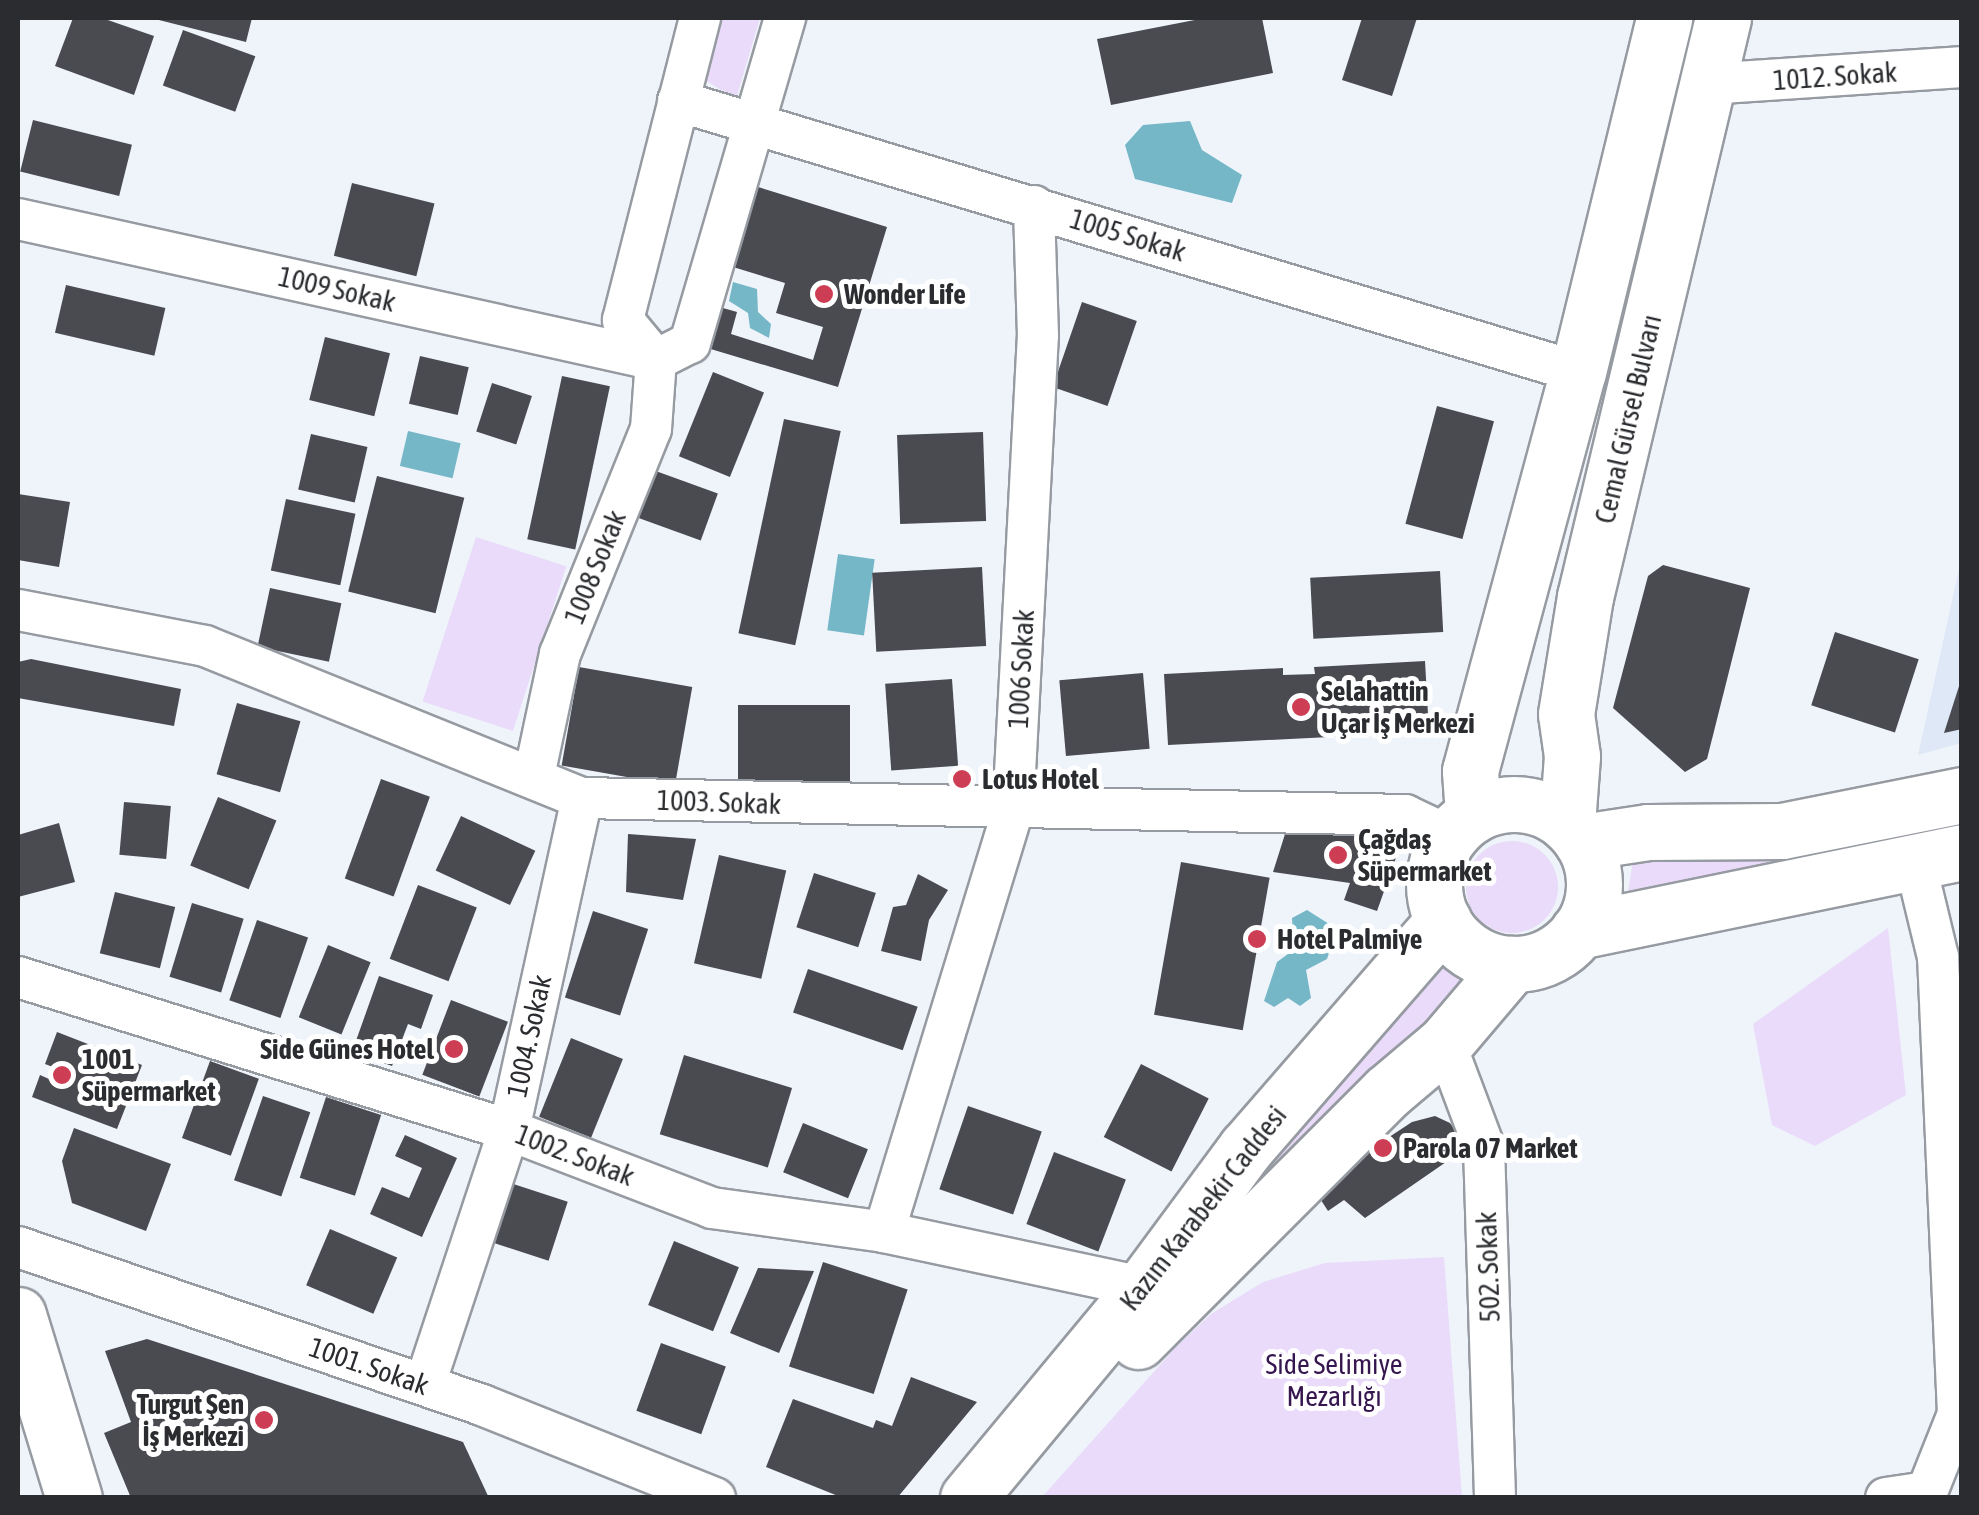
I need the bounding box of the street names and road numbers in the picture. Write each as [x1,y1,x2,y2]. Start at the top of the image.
street label: 1012. Sokak [1772,55,1898,97]
street label: 1005 Sokak [1066,202,1190,268]
street label: 1009 Sokak [275,259,399,319]
street label: Cemal Gürsel Bulvarı [1588,311,1668,527]
street label: 1008 Sokak [557,506,633,628]
street label: 1006 Sokak [1001,609,1041,729]
street label: 1003. Sokak [656,783,782,821]
street label: 1004. Sokak [500,972,558,1100]
street label: Kazım Karabekir Caddesi [1113,1099,1293,1317]
street label: 1002. Sokak [511,1117,639,1193]
street label: 502. Sokak [1469,1211,1507,1323]
street label: 1001. Sokak [305,1330,433,1402]

